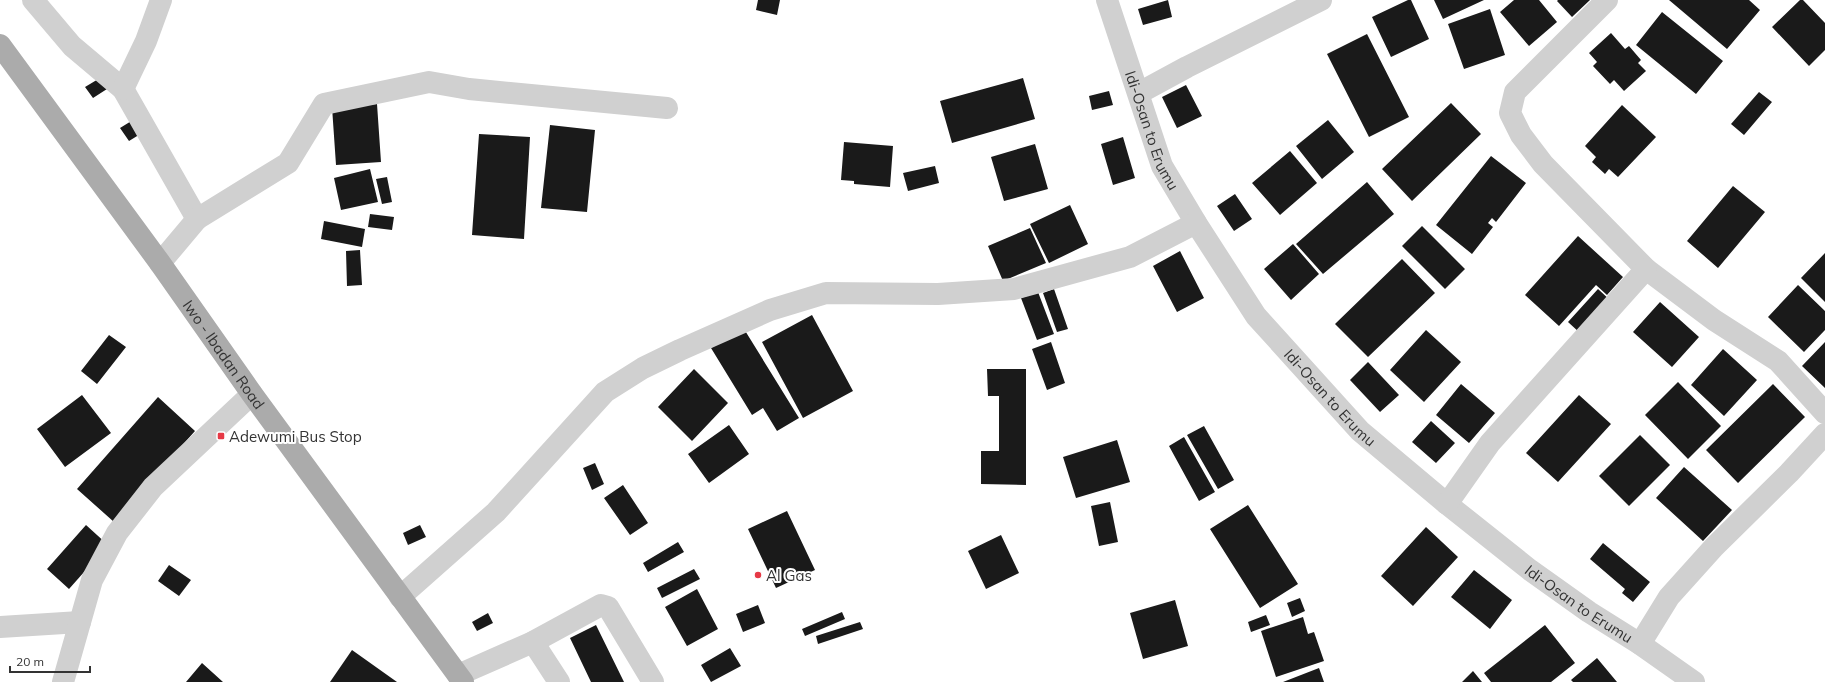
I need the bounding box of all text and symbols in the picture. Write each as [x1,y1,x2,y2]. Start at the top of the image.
street label: Idi-Osan to Erumu [1122,68,1184,193]
street label: Iwo - Ibadan Road [179,296,269,413]
street label: Idi-Osan to Erumu [1280,344,1380,450]
place label: Adewumi Bus Stop [229,427,362,446]
marker: Adewumi Bus Stop [216,431,226,441]
street label: Idi-Osan to Erumu [1521,560,1636,647]
place label: Al Gas [766,566,812,585]
marker: Al Gas [753,570,763,580]
scale bar [10,648,90,674]
text: 20 m [16,654,44,669]

